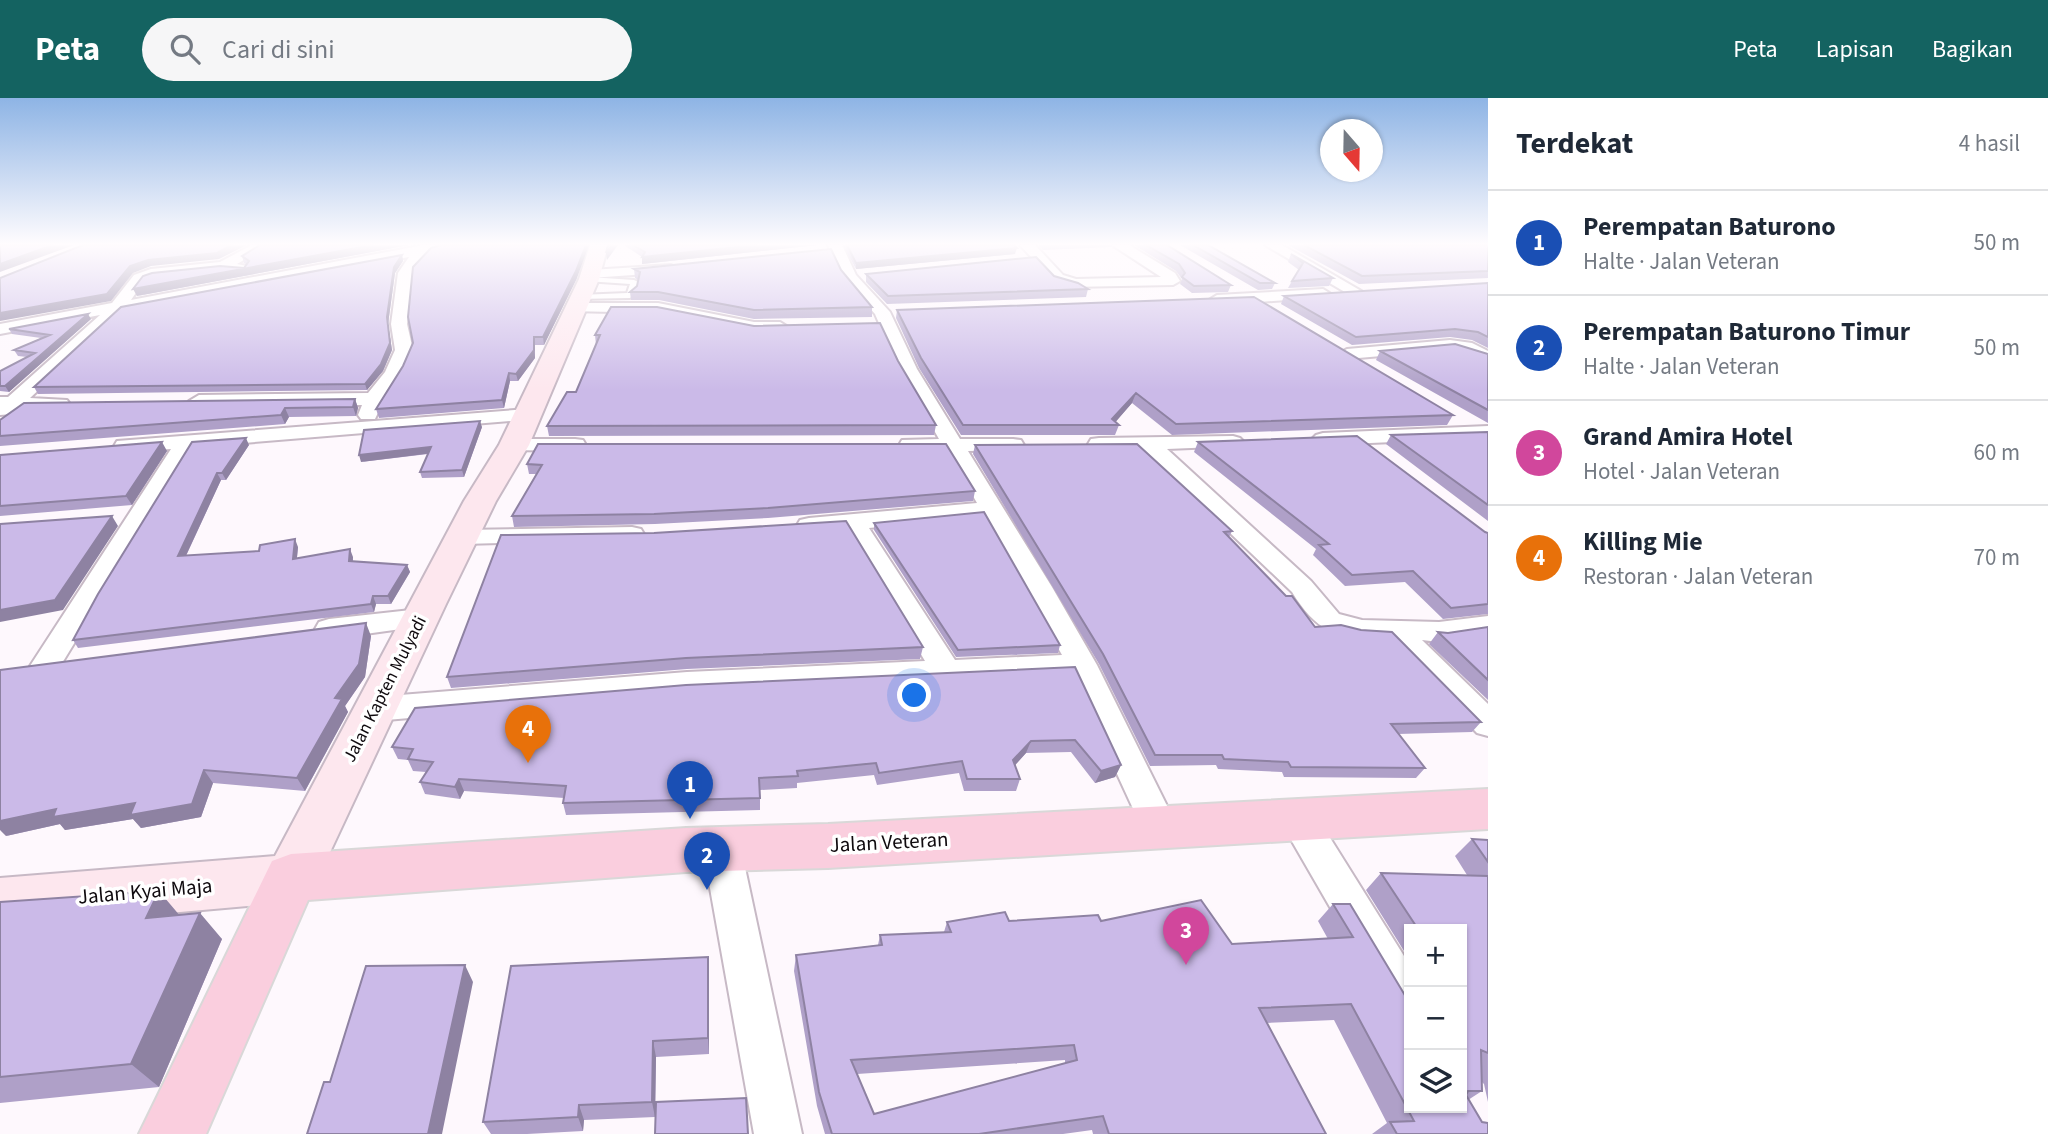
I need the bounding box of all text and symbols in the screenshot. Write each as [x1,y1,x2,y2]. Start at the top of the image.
search box [142,18,632,81]
text: Peta [35,26,100,73]
icon: search [166,30,204,68]
text: Cari di sini [222,31,335,68]
text: Peta [1733,32,1778,67]
text: Lapisan [1816,32,1894,67]
text: Bagikan [1932,32,2013,67]
north arrow [1320,119,1383,182]
text: Terdekat [1516,122,1633,165]
text: 4 hasil [1959,127,2020,160]
text: Perempatan Baturono [1583,208,1836,245]
text: 1 [1533,226,1545,259]
text: 50 m [1973,226,2020,259]
text: Halte · Jalan Veteran [1583,245,1780,278]
text: Perempatan Baturono Timur [1583,313,1910,350]
text: 2 [1533,331,1545,364]
text: 50 m [1973,331,2020,364]
text: Halte · Jalan Veteran [1583,350,1780,383]
text: Grand Amira Hotel [1583,418,1792,455]
text: 3 [1533,436,1545,469]
text: 60 m [1973,436,2020,469]
text: Hotel · Jalan Veteran [1583,455,1780,488]
text: Killing Mie [1583,523,1703,560]
text: 4 [1533,541,1545,574]
text: 70 m [1973,541,2020,574]
text: Restoran · Jalan Veteran [1583,560,1813,593]
street label: Jalan Kapten Mulyadi [337,612,433,766]
your location [897,678,931,712]
pin: 4 [505,705,551,763]
pin: 1 [667,761,713,819]
street label: Jalan Veteran [829,824,949,860]
pin: 2 [684,832,730,890]
street label: Jalan Kyai Maja [76,870,214,912]
pin: 3 [1163,907,1209,965]
map controls [1404,924,1467,1113]
button: + [1404,924,1467,987]
button: − [1404,987,1467,1050]
button: layers [1404,1050,1467,1113]

